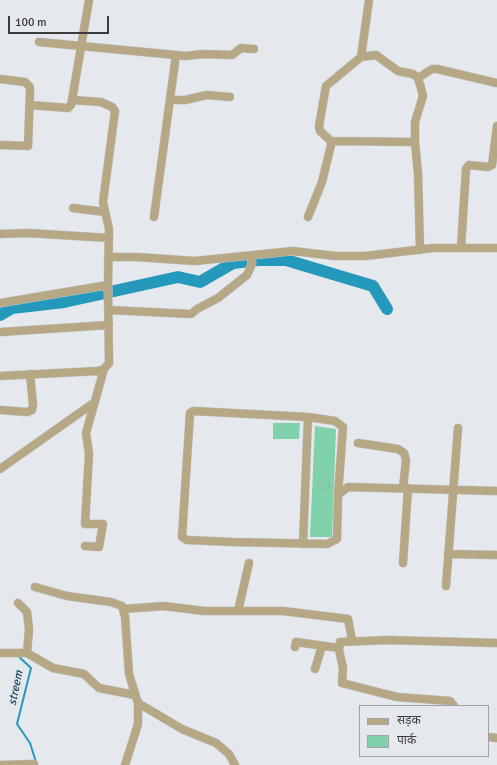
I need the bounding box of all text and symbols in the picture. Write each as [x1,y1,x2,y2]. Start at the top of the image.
scale bar [10,8,111,34]
text: 100 m [15,15,47,30]
water label: streem [5,669,27,707]
legend [359,705,489,757]
text: सड़क [397,713,421,728]
text: पार्क [397,733,416,748]

